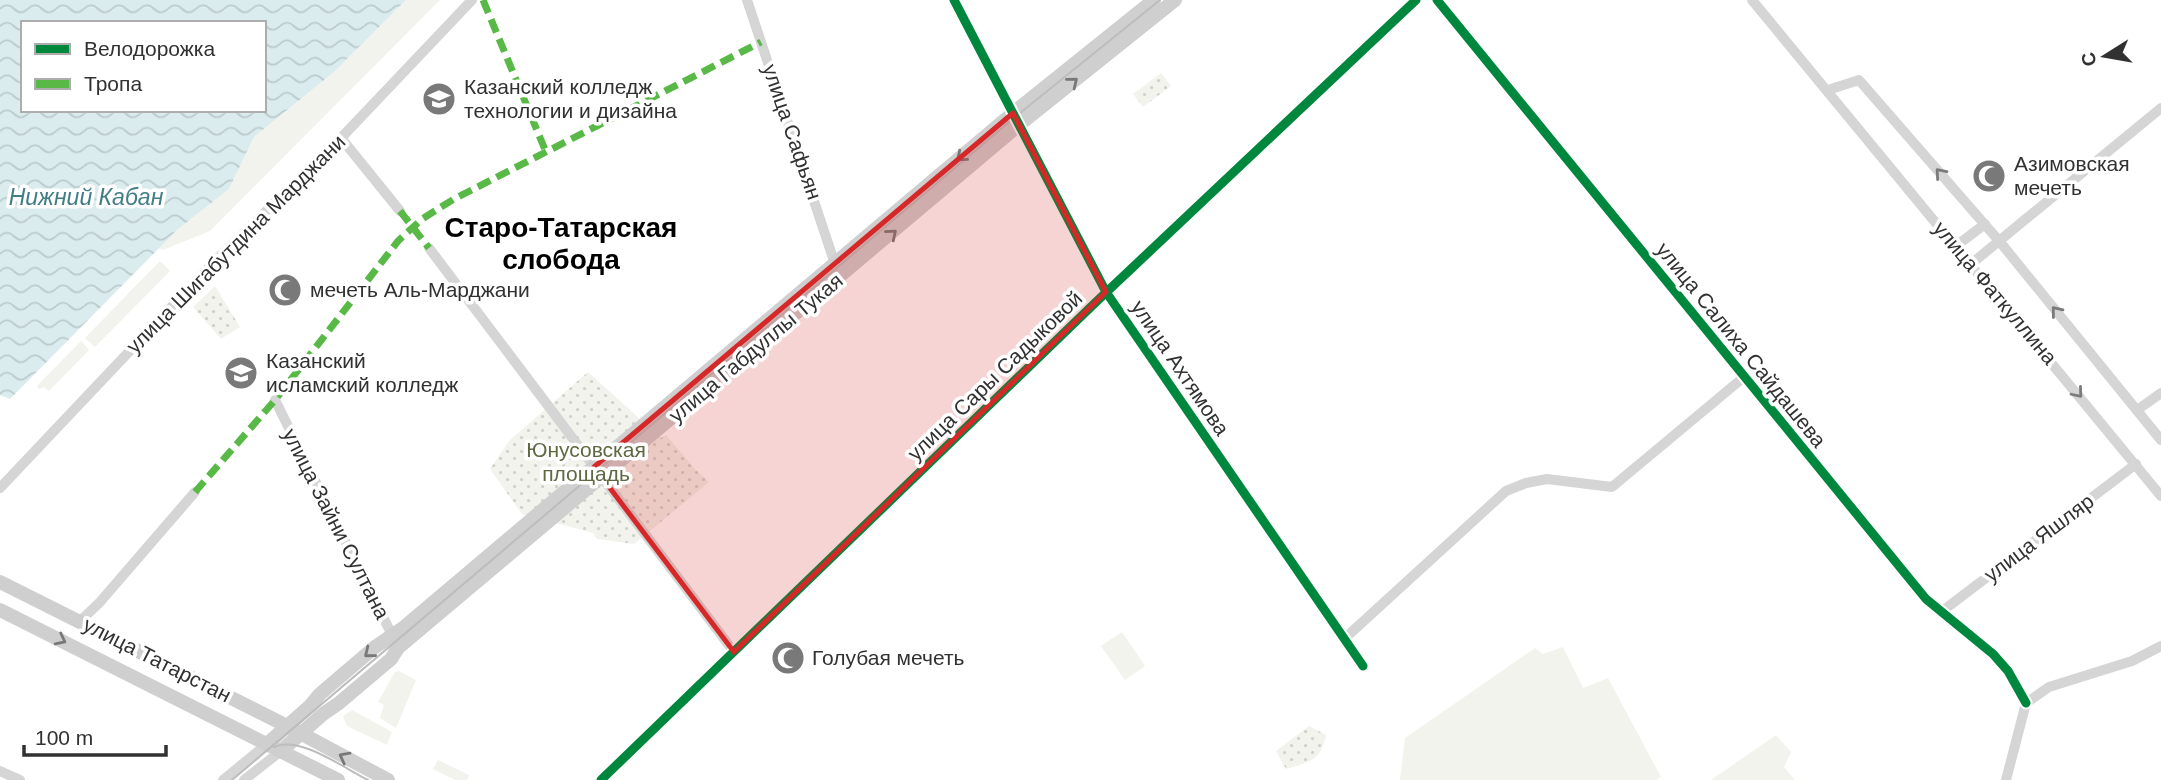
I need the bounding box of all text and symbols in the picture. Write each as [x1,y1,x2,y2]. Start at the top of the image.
legend [21,21,266,112]
north arrow [2070,21,2140,91]
text: Велодорожка [84,37,215,60]
text: С [2077,50,2100,68]
street label: улица Сафьян [759,61,826,203]
text: Тропа [84,72,142,95]
place label: Казанский колледж технологии и дизайна [464,75,677,122]
one-way arrow [1066,77,1078,90]
school or university icon: Казанский колледж технологии и дизайна [420,80,458,118]
street label: улица Шигабутдина Марджани [122,130,350,358]
one-way arrow [956,149,969,161]
place label: Азимовская мечеть [2014,152,2130,199]
mosque icon: Азимовская мечеть [1970,157,2008,195]
one-way arrow [1936,168,1948,181]
water label: Нижний Кабан [9,184,164,210]
district label: Старо-Татарская слобода [445,212,677,275]
street label: улица Фаткуллина [1929,217,2062,369]
one-way arrow [884,229,896,242]
street label: улица Салиха Сайдашева [1652,238,1831,452]
street label: улица Габдуллы Тукая [664,268,847,427]
mosque icon: мечеть Аль-Марджани [266,271,304,309]
place label: мечеть Аль-Марджани [310,278,530,301]
street label: улица Сары Садыковой [903,286,1086,465]
street label: улица Ахтямова [1127,296,1234,440]
one-way arrow [2052,307,2065,319]
place label: Казанский исламский колледж [266,349,458,396]
school or university icon: Казанский исламский колледж [222,354,260,392]
one-way arrow [2069,386,2082,398]
street label: улица Зайни Султана [278,425,395,623]
park label: Юнусовская площадь [526,438,646,485]
street label: улица Яшляр [1980,489,2098,586]
street label: улица Татарстан [80,612,235,707]
one-way arrow [54,632,66,646]
mosque icon: Голубая мечеть [769,639,807,677]
one-way arrow [364,644,376,657]
place label: Голубая мечеть [812,646,965,669]
scale bar [24,714,166,758]
text: 100 m [35,726,93,749]
one-way arrow [339,752,351,765]

